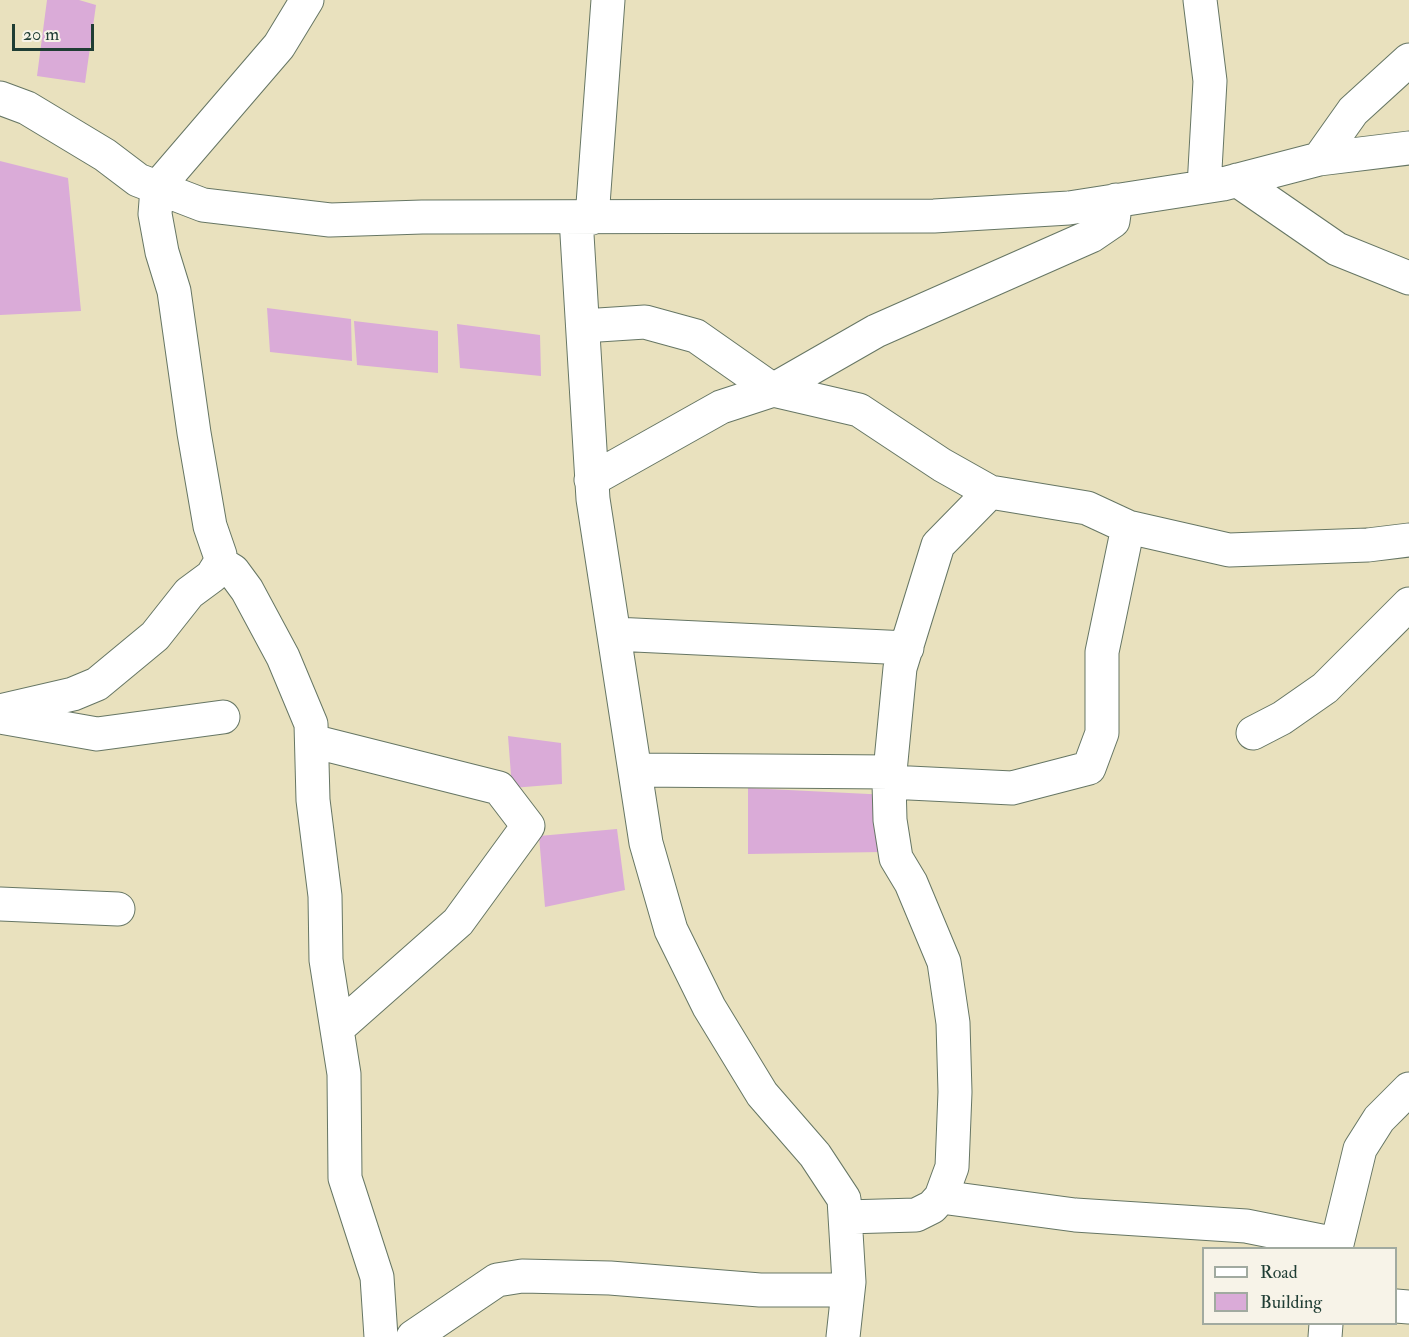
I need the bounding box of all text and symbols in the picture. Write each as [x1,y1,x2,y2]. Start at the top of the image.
scale bar [15,12,98,50]
text: 20 m [23,23,59,46]
legend [1202,1247,1397,1325]
text: Road [1260,1261,1298,1284]
text: Building [1260,1291,1322,1314]

